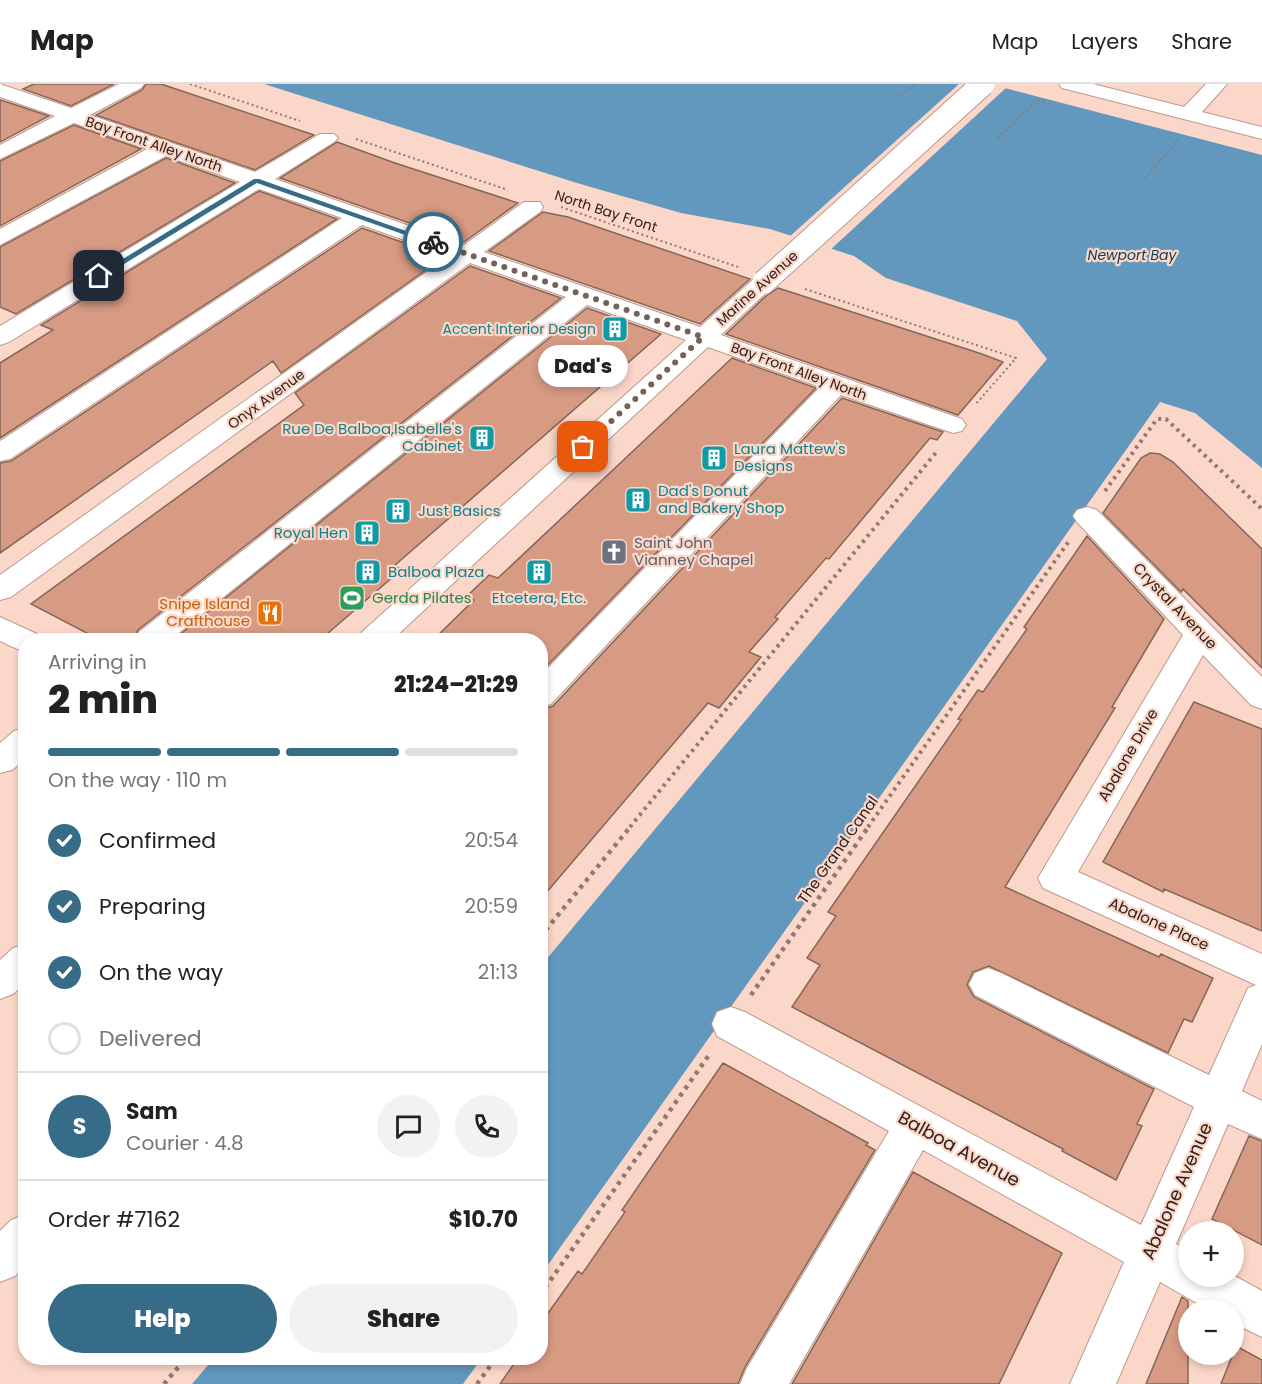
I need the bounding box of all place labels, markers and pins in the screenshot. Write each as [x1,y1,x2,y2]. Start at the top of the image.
pin [73,250,124,301]
building icon: Accent Interior Design [600,314,630,344]
place label: Accent Interior Design [443,319,596,339]
callout: Dad's [538,345,628,387]
place label: Rue De Balboa,Isabelle's Cabinet [282,418,462,456]
pin [557,421,608,472]
building icon: Rue De Balboa,Isabelle's Cabinet [467,423,497,453]
place label: Laura Mattew's Designs [734,438,846,476]
building icon: Laura Mattew's Designs [699,443,729,473]
place label: Dad's Donut and Bakery Shop [658,480,784,518]
building icon: Dad's Donut and Bakery Shop [623,485,653,515]
building icon: Just Basics [383,496,413,526]
place label: Just Basics [418,500,501,521]
building icon: Royal Hen [352,518,382,548]
place label: Royal Hen [274,522,348,543]
place label: Saint John Vianney Chapel [634,532,753,570]
church icon: Saint John Vianney Chapel [599,537,629,567]
building icon: Balboa Plaza [353,557,383,587]
building icon: Etcetera, Etc. [524,557,554,587]
place label: Balboa Plaza [388,561,484,582]
sports icon: Gerda Pilates [337,583,367,613]
place label: Gerda Pilates [372,587,472,608]
place label: Etcetera, Etc. [492,587,586,608]
place label: Snipe Island Crafthouse [159,593,250,631]
restaurant icon: Snipe Island Crafthouse [255,598,285,628]

